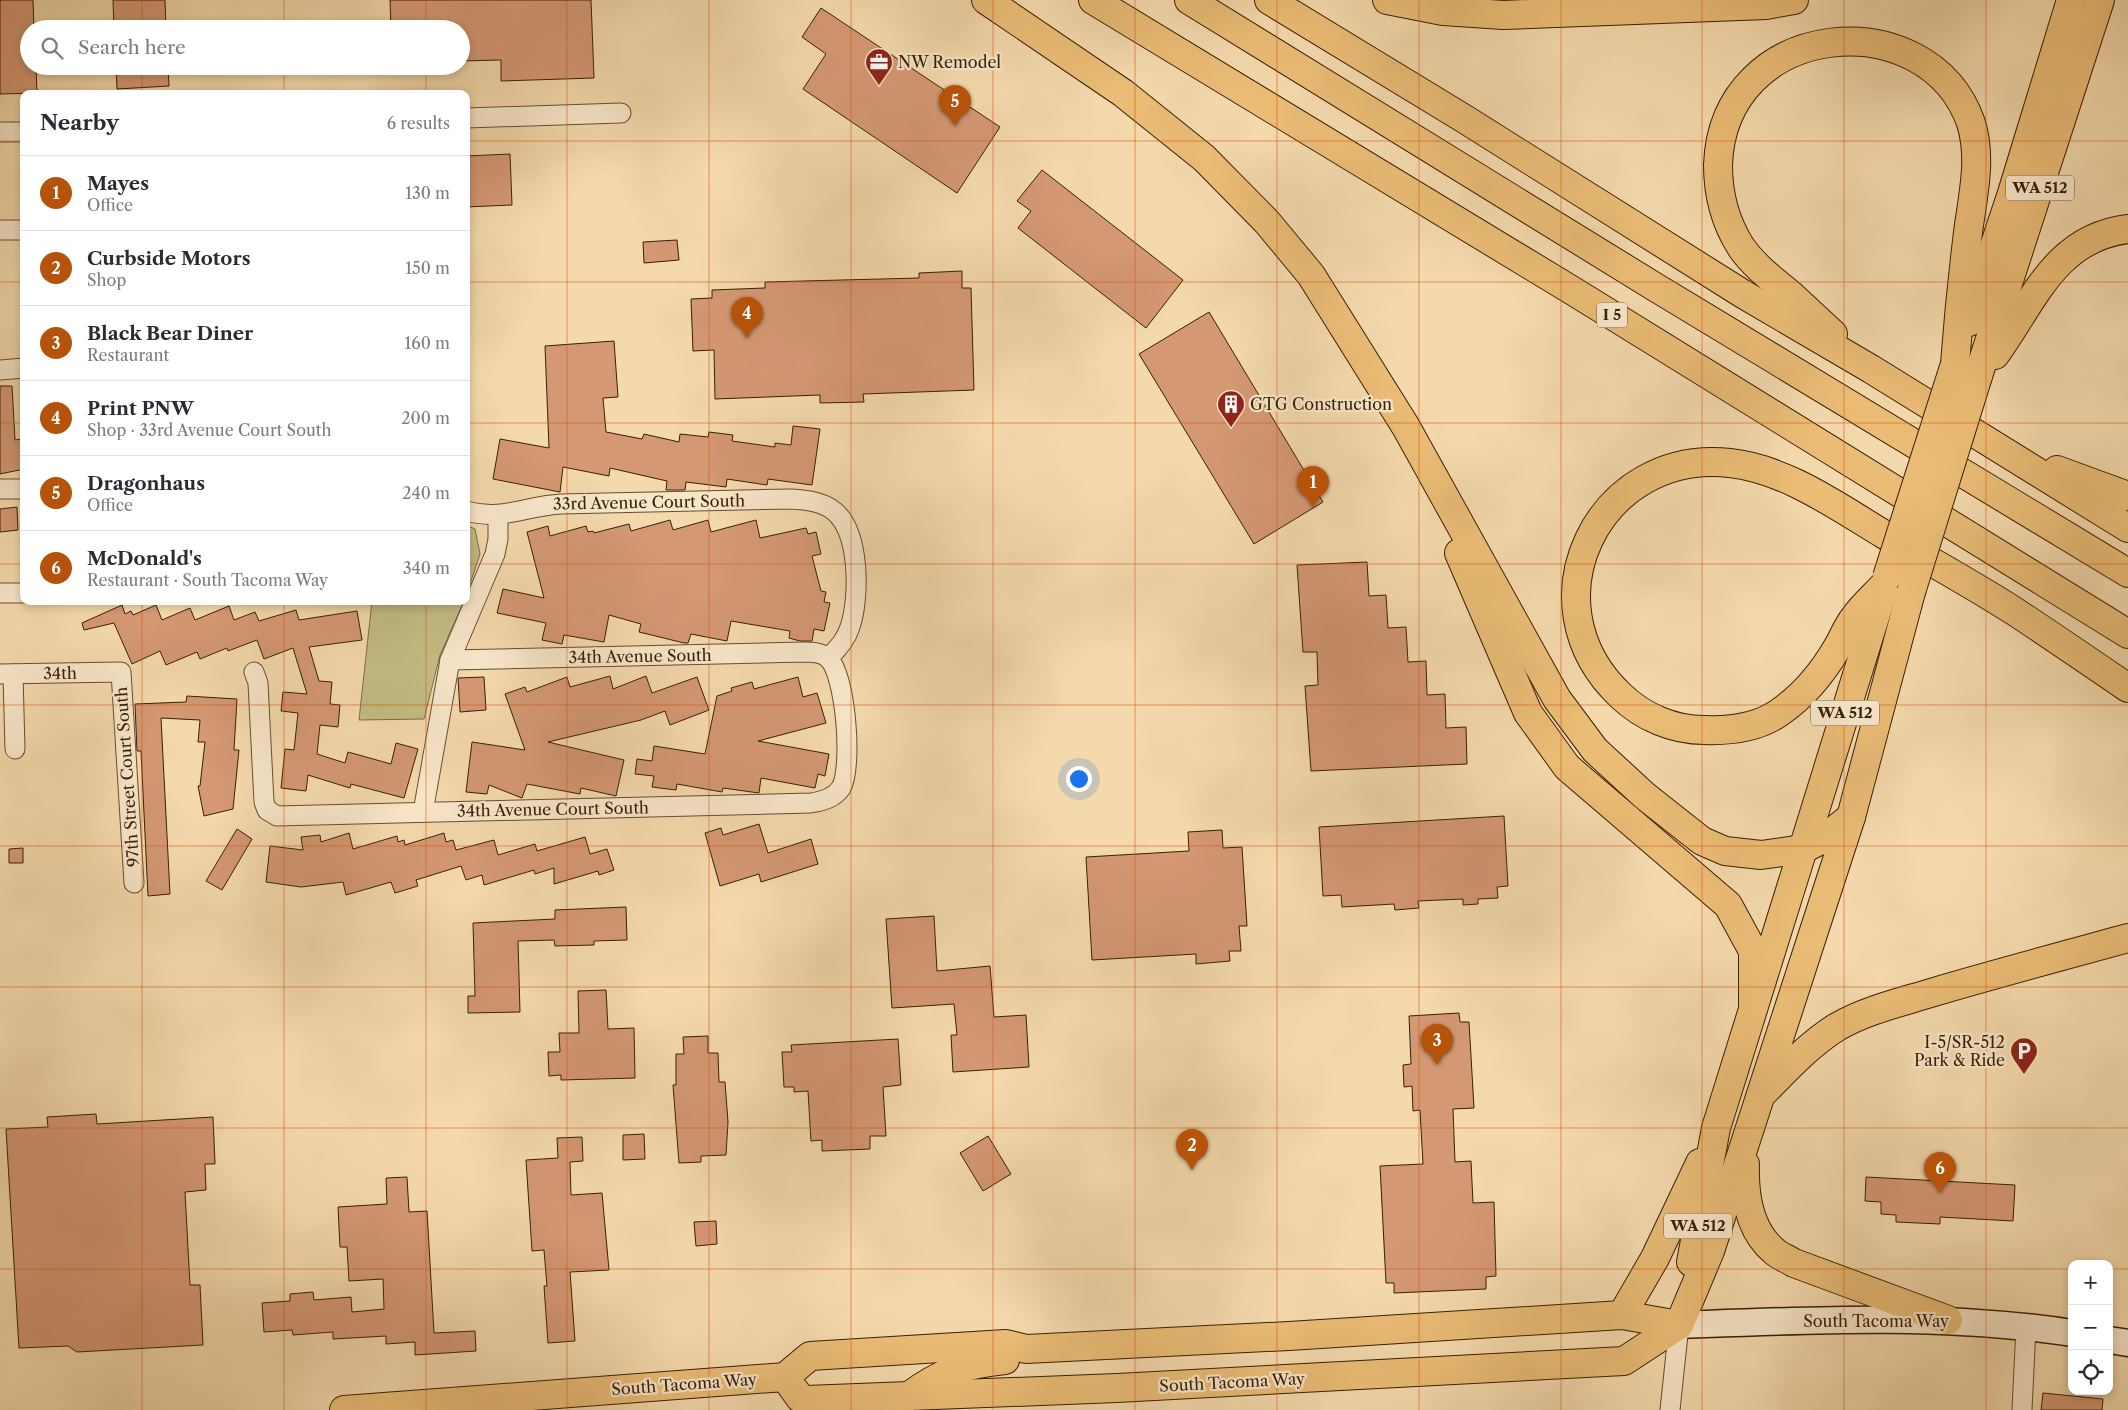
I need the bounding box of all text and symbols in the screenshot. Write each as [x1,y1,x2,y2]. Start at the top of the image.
search box [20,20,470,75]
icon: search [38,34,66,62]
text: Search here [78,36,186,59]
office icon: NW Remodel [864,47,894,86]
place label: NW Remodel [898,52,1001,72]
pin: 5 [939,85,971,126]
text: Nearby [40,110,119,135]
text: 6 results [387,113,450,133]
text: Mayes [87,172,149,195]
road number: WA 512 [2006,176,2074,200]
text: 1 [52,183,60,203]
text: 130 m [405,183,450,203]
text: Office [87,195,133,215]
text: Curbside Motors [87,247,251,270]
text: 2 [51,258,61,278]
text: 150 m [405,258,450,278]
text: Shop [87,270,126,290]
pin: 4 [731,297,763,338]
road number: I 5 [1597,302,1627,328]
text: Black Bear Diner [87,322,253,345]
text: 3 [51,333,61,353]
text: 160 m [405,333,450,353]
text: Restaurant [87,345,169,365]
building icon: GTG Construction [1216,389,1246,428]
place label: GTG Construction [1250,394,1392,414]
text: Print PNW [87,397,194,420]
text: 4 [51,408,61,428]
text: 200 m [401,408,450,428]
text: Shop · 33rd Avenue Court South [87,420,332,440]
pin: 1 [1297,466,1329,507]
text: Dragonhaus [87,472,205,495]
text: 5 [52,483,60,503]
text: 240 m [402,483,450,503]
street label: 33rd Avenue Court South [553,490,745,514]
text: Office [87,495,133,515]
text: McDonald's [87,547,202,570]
text: 6 [51,558,61,578]
text: 340 m [403,558,450,578]
text: Restaurant · South Tacoma Way [87,570,328,590]
street label: 34th Avenue South [568,645,712,667]
street label: 34th [43,663,77,683]
street label: 97th Street Court South [111,686,143,868]
road number: WA 512 [1811,700,1879,726]
your location [1066,766,1092,792]
street label: 34th Avenue Court South [457,797,649,821]
pin: 3 [1421,1024,1453,1065]
place label: I-5/SR-512 Park & Ride [1914,1032,2005,1070]
parking icon: I-5/SR-512 Park & Ride [2009,1036,2039,1075]
pin: 2 [1176,1129,1208,1170]
pin: 6 [1924,1152,1956,1193]
road number: WA 512 [1664,1214,1732,1238]
map controls [2068,1260,2113,1395]
button: + [2068,1260,2113,1305]
button: − [2068,1305,2113,1350]
street label: South Tacoma Way [1803,1311,1950,1331]
button: locate [2068,1350,2113,1395]
street label: South Tacoma Way [1159,1368,1306,1396]
street label: South Tacoma Way [611,1369,758,1399]

